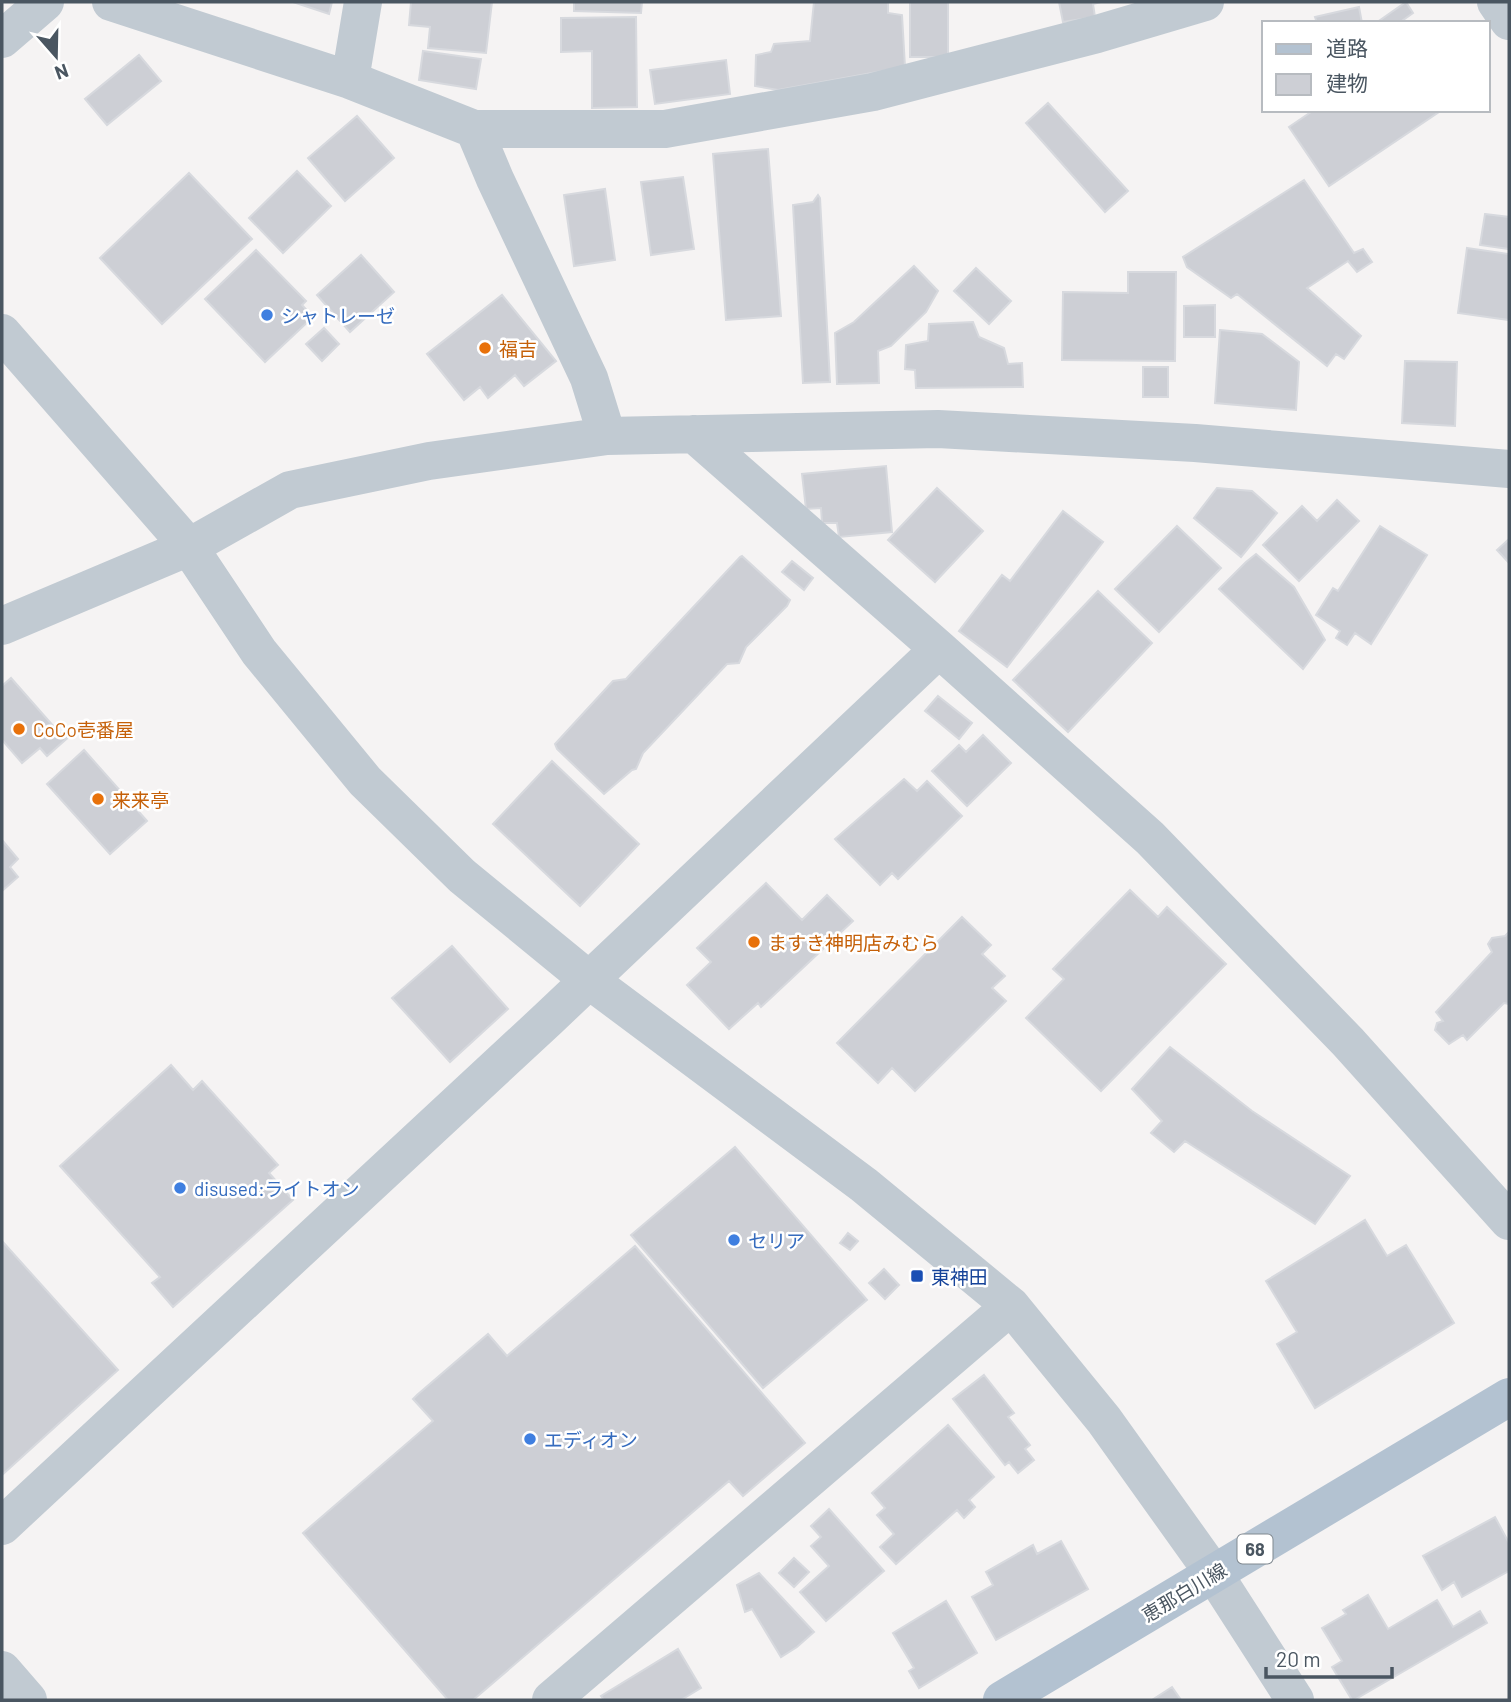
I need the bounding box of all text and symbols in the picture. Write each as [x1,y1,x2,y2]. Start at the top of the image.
north arrow [21,21,91,91]
legend [1262,21,1490,112]
text: 道路 [1326,35,1368,60]
text: N [52,59,72,85]
text: 建物 [1326,70,1368,95]
place label: シャトレーゼ [281,304,395,327]
marker: シャトレーゼ [259,307,275,323]
place label: 福吉 [499,337,537,360]
marker: 福吉 [477,340,493,356]
place label: CoCo壱番屋 [33,718,134,741]
marker: CoCo壱番屋 [11,721,27,737]
place label: 来来亭 [112,788,169,811]
marker: 来来亭 [90,791,106,807]
place label: ますき神明店みむら [768,931,939,954]
marker: ますき神明店みむら [746,934,762,950]
place label: disused:ライトオン [194,1177,360,1200]
marker: disused:ライトオン [172,1180,188,1196]
place label: セリア [748,1229,805,1252]
marker: セリア [726,1232,742,1248]
place label: 東神田 [931,1265,988,1288]
marker: 東神田 [909,1268,925,1284]
place label: エディオン [544,1428,638,1451]
marker: エディオン [522,1431,538,1447]
road number: 68 [1238,1534,1272,1564]
street label: 恵那白川線 [1137,1558,1231,1626]
scale bar [1266,1636,1392,1680]
text: 20 m [1276,1646,1321,1671]

